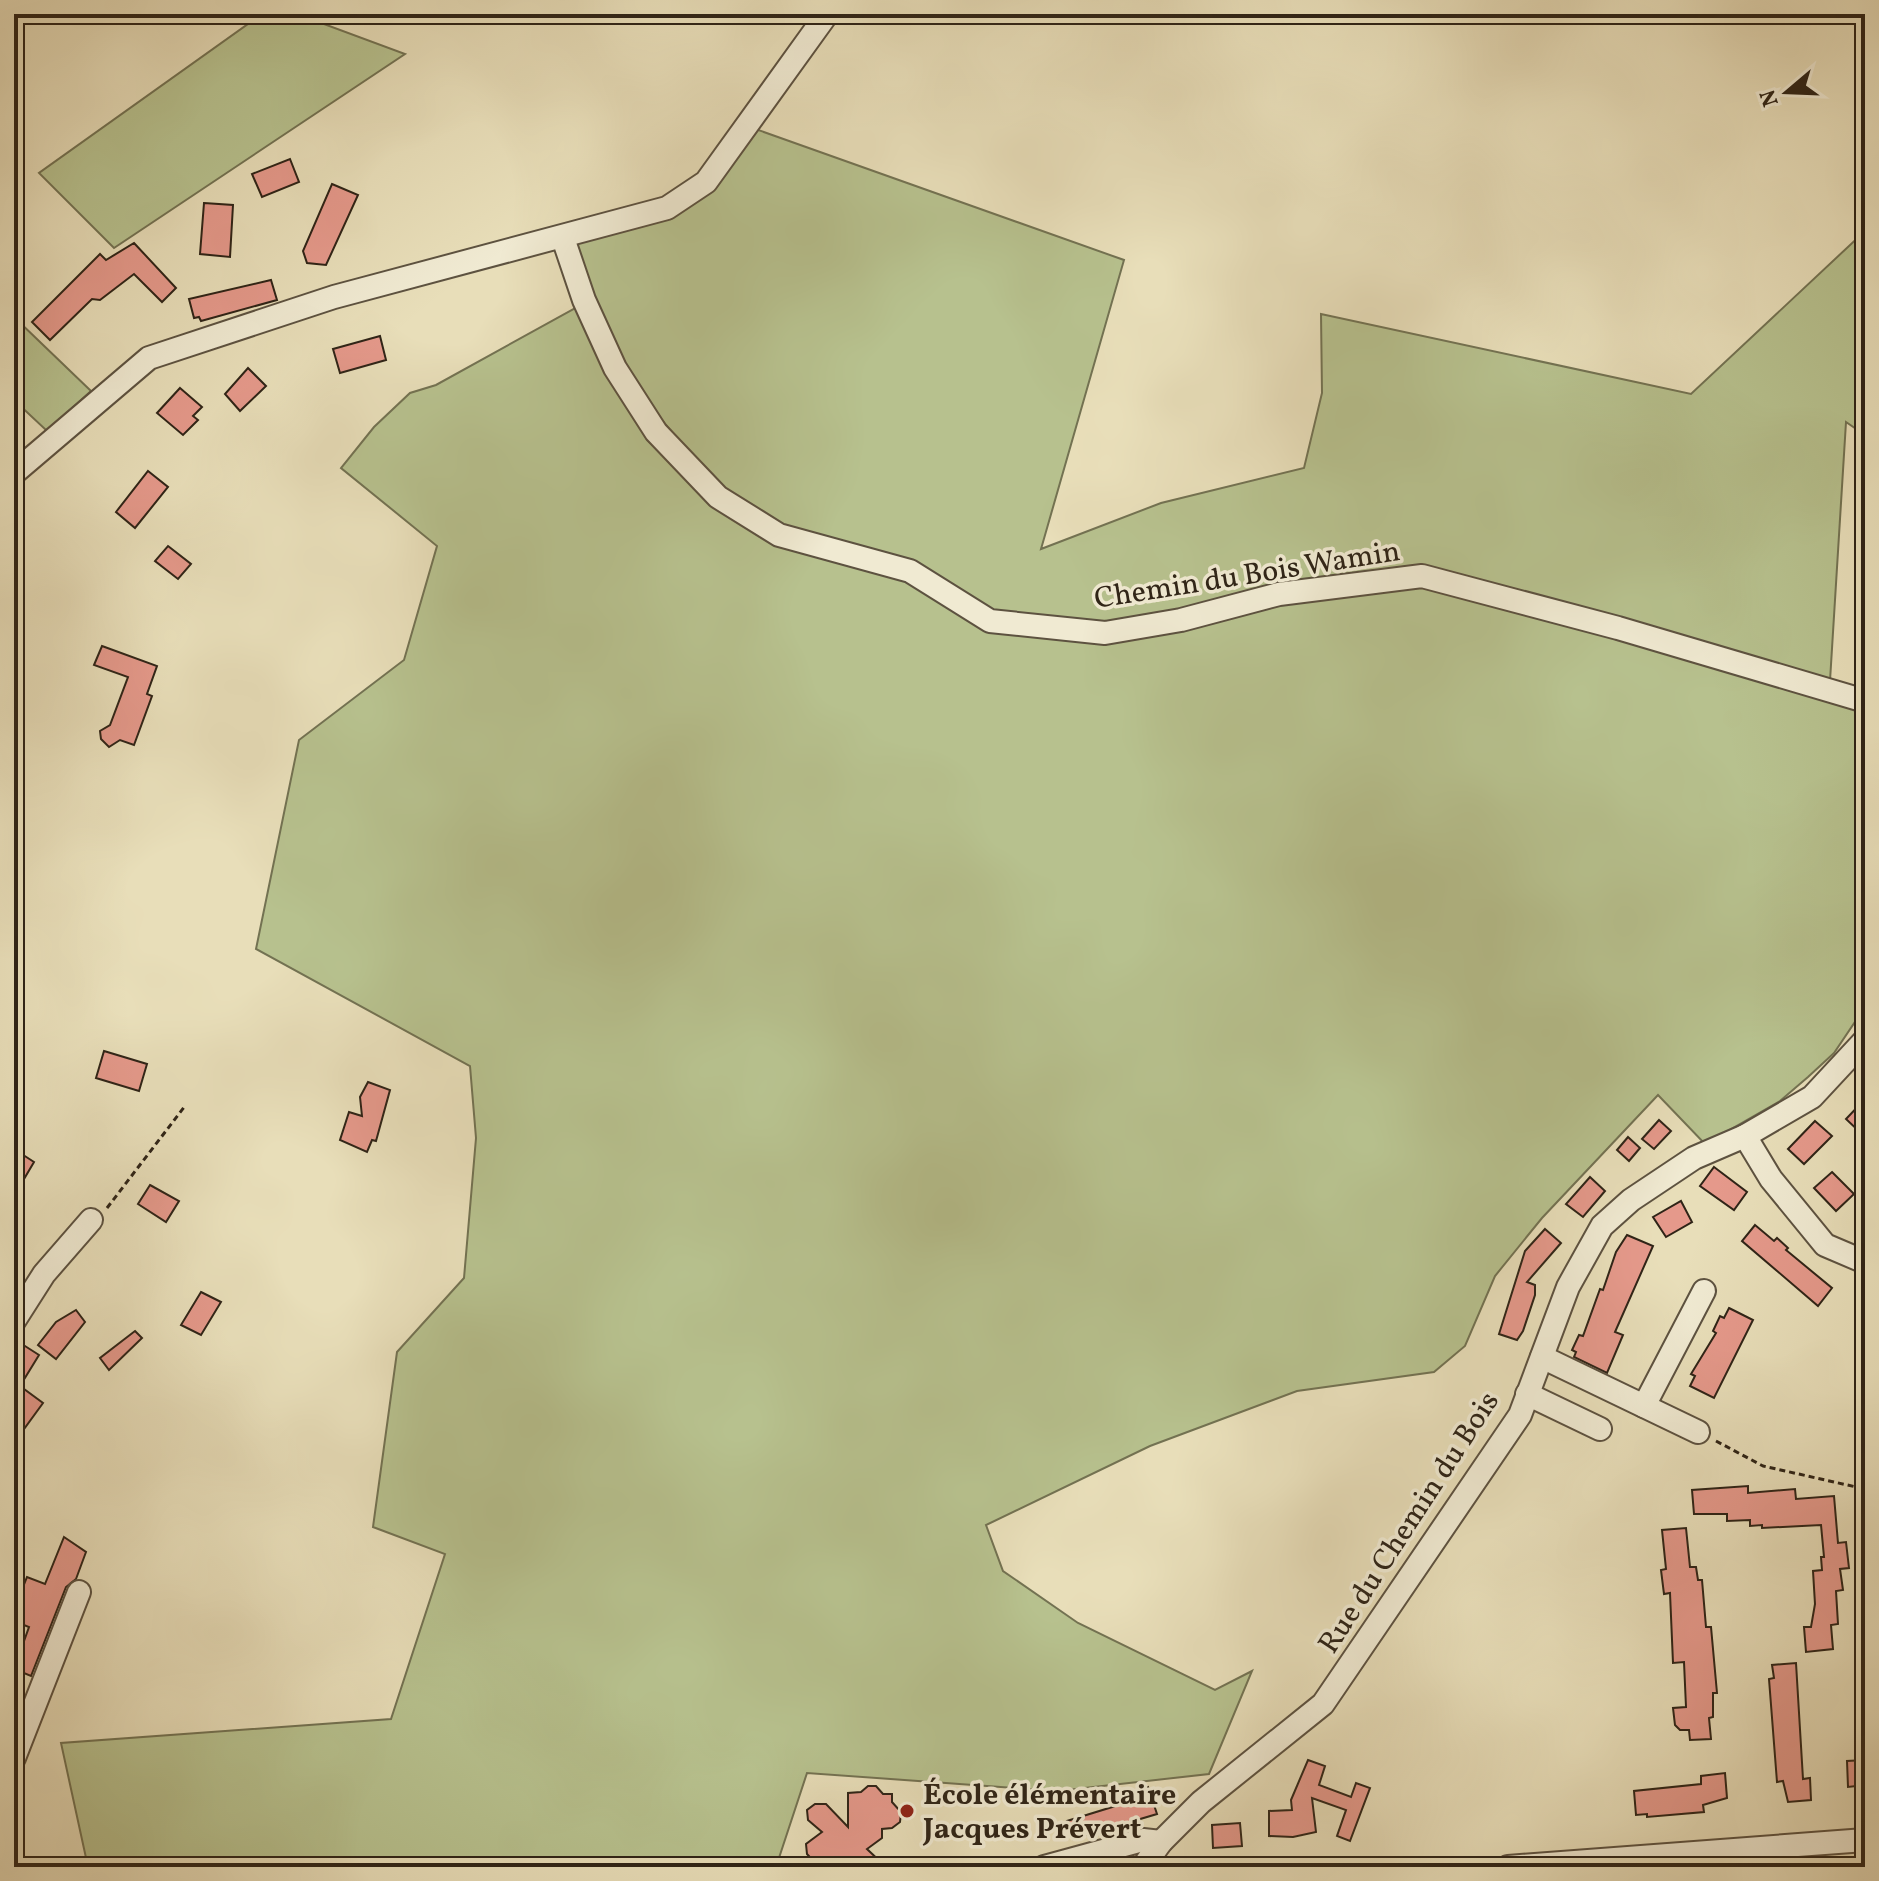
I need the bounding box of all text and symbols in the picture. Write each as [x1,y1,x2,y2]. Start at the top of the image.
north arrow [1747,52,1827,132]
text: N [1753,85,1788,110]
street label: Chemin du Bois Wamin [1091,531,1403,621]
street label: Rue du Chemin du Bois [1309,1384,1510,1662]
place label: École élémentaire Jacques Prévert [922,1775,1176,1851]
marker: École élémentaire Jacques Prévert [898,1802,916,1820]

